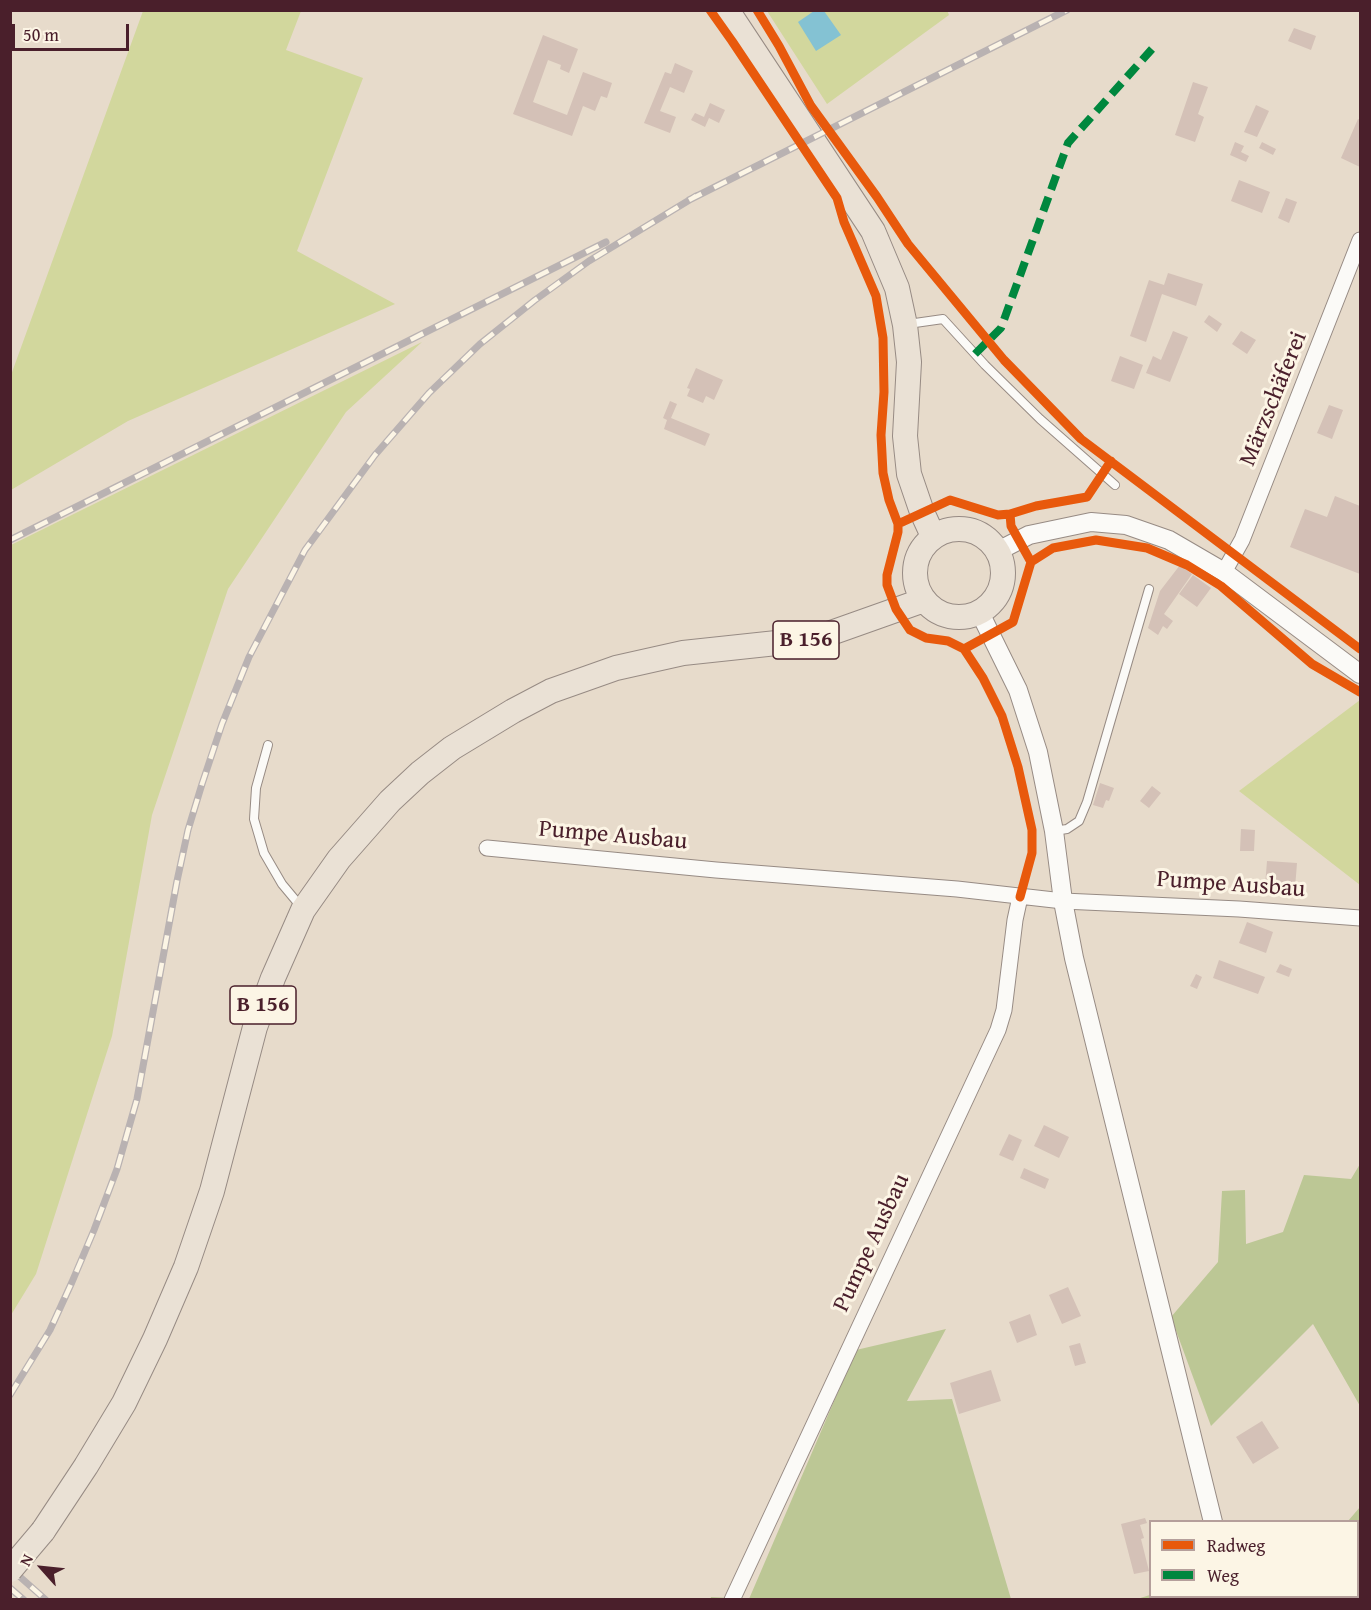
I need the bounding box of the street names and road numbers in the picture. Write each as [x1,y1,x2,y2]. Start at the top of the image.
street label: Märzschäferei [1234,328,1314,470]
road number: B 156 [773,621,839,659]
street label: Pumpe Ausbau [538,815,688,857]
street label: Pumpe Ausbau [1156,865,1306,905]
road number: B 156 [230,986,296,1024]
street label: Pumpe Ausbau [828,1169,916,1317]

